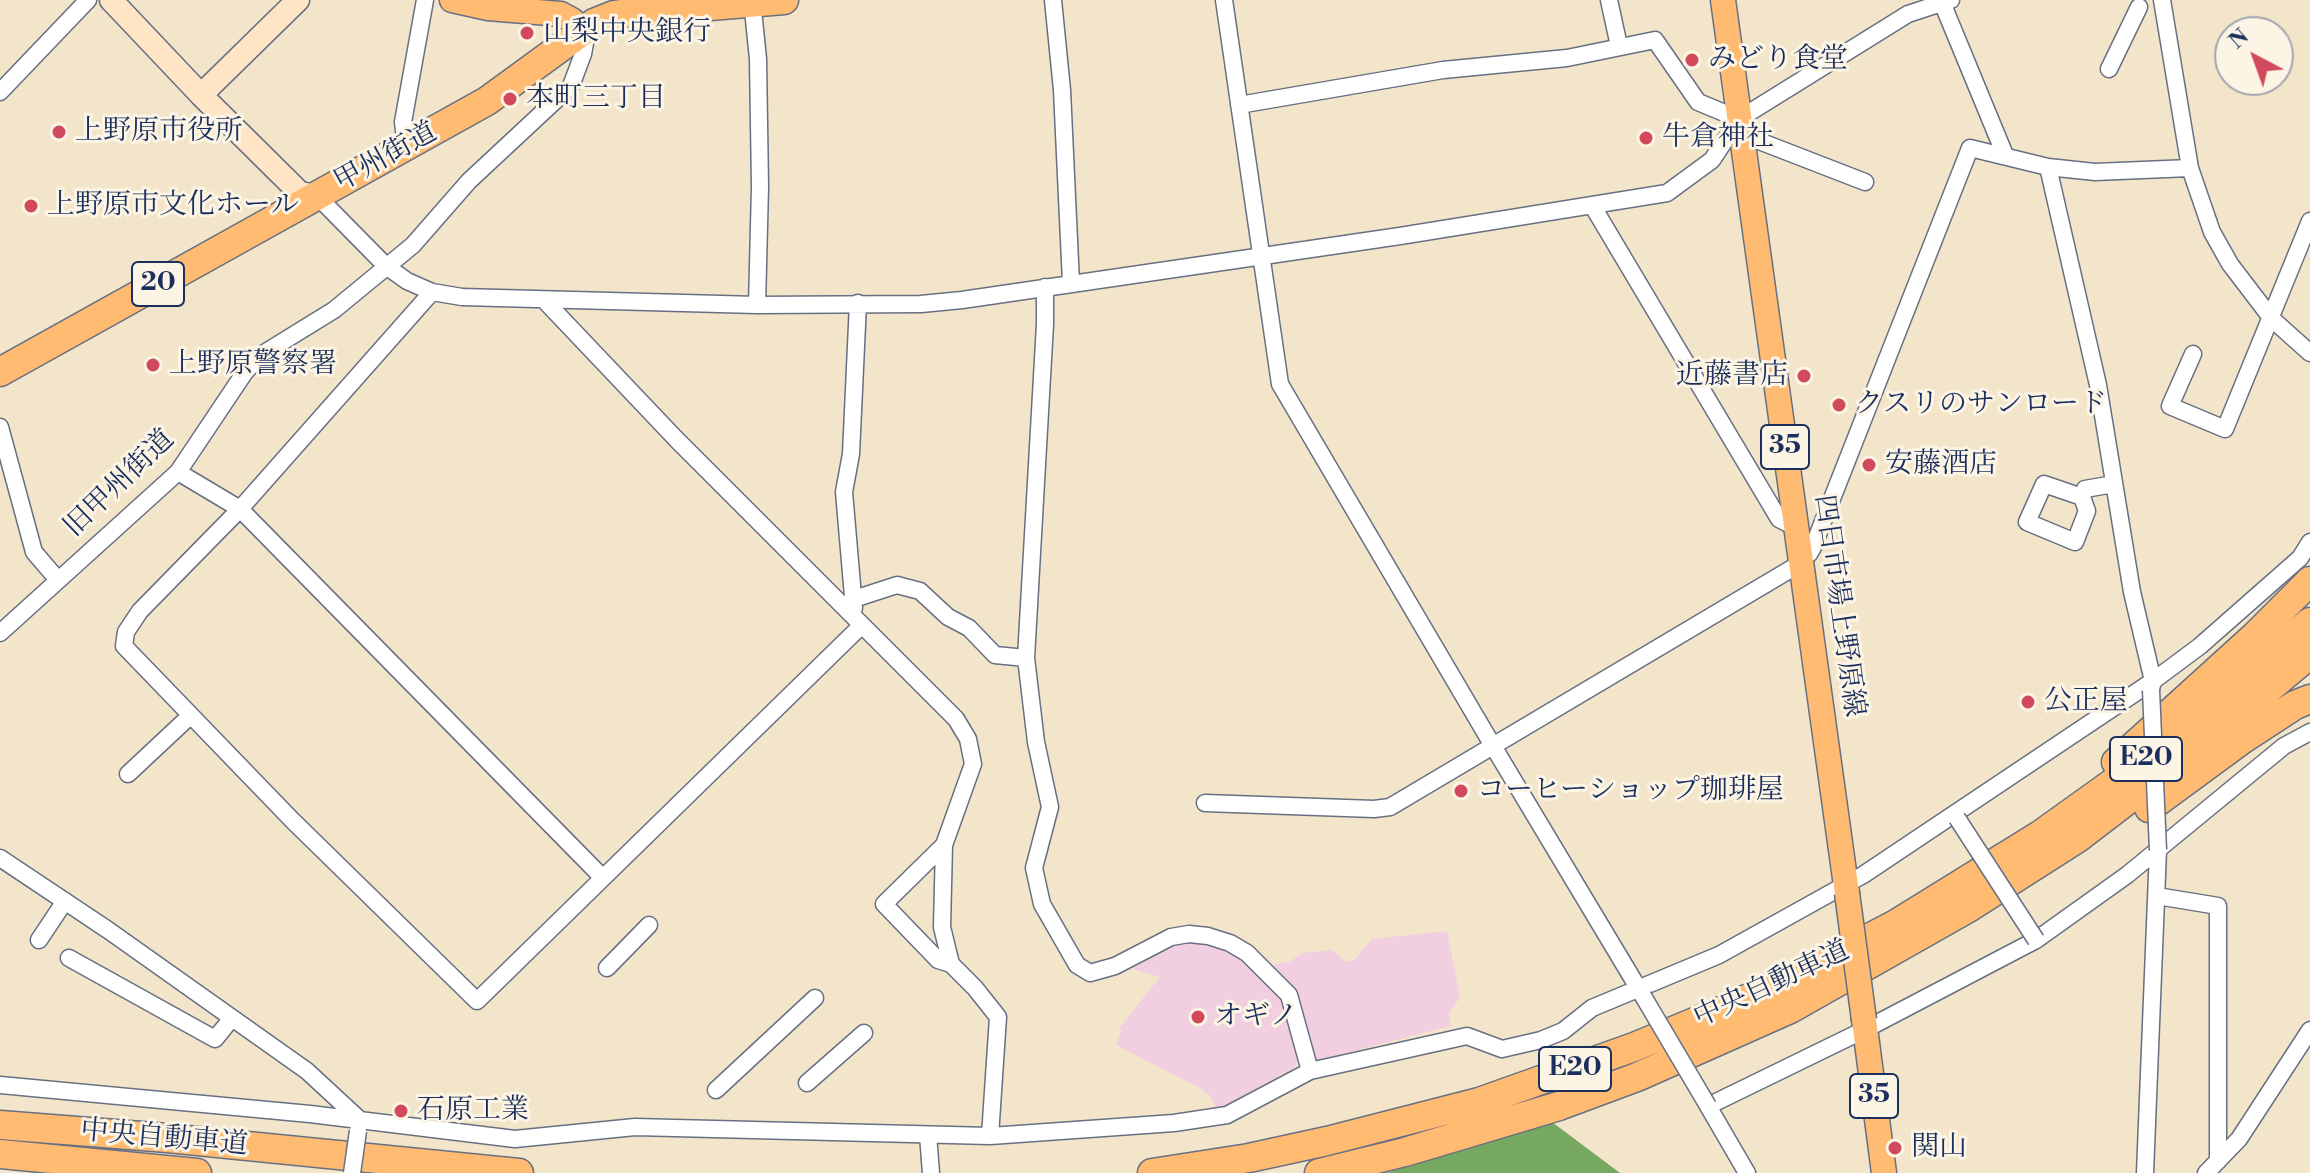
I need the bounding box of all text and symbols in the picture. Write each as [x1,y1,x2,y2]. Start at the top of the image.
place label: 山梨中央銀行 [543,16,711,50]
north arrow [2214,16,2294,96]
text: N [2224,23,2255,55]
marker: 山梨中央銀行 [518,24,536,42]
place label: みどり食堂 [1708,43,1848,77]
marker: みどり食堂 [1683,51,1701,69]
place label: 本町三丁目 [526,82,666,116]
marker: 本町三丁目 [501,90,519,108]
place label: 上野原市役所 [75,115,243,149]
street label: 甲州街道 [329,116,443,200]
place label: 牛倉神社 [1662,121,1774,155]
marker: 上野原市役所 [50,123,68,141]
marker: 牛倉神社 [1637,129,1655,147]
place label: 上野原市文化ホール [47,189,299,223]
marker: 上野原市文化ホール [22,197,40,215]
road number: 20 [132,262,184,306]
place label: 上野原警察署 [169,348,337,382]
marker: 上野原警察署 [144,356,162,374]
place label: 近藤書店 [1676,359,1788,393]
marker: 近藤書店 [1795,367,1813,385]
place label: クスリのサンロード [1855,388,2107,422]
marker: クスリのサンロード [1830,396,1848,414]
street label: 旧甲州街道 [58,423,182,545]
road number: 35 [1761,425,1809,469]
place label: 安藤酒店 [1885,448,1997,482]
marker: 安藤酒店 [1860,456,1878,474]
street label: 四日市場上野原線 [1806,493,1870,719]
place label: 公正屋 [2044,685,2128,719]
marker: 公正屋 [2019,693,2037,711]
road number: E20 [2110,737,2182,781]
place label: コーヒーショップ珈琲屋 [1477,774,1784,808]
marker: コーヒーショップ珈琲屋 [1452,782,1470,800]
street label: 中央自動車道 [1689,934,1855,1036]
place label: オギノ [1214,1000,1298,1034]
marker: オギノ [1189,1008,1207,1026]
road number: E20 [1539,1047,1611,1091]
road number: 35 [1850,1074,1898,1118]
place label: 石原工業 [417,1094,529,1128]
marker: 石原工業 [392,1102,410,1120]
street label: 中央自動車道 [79,1115,249,1163]
place label: 関山 [1911,1131,1967,1165]
marker: 関山 [1886,1139,1904,1157]

